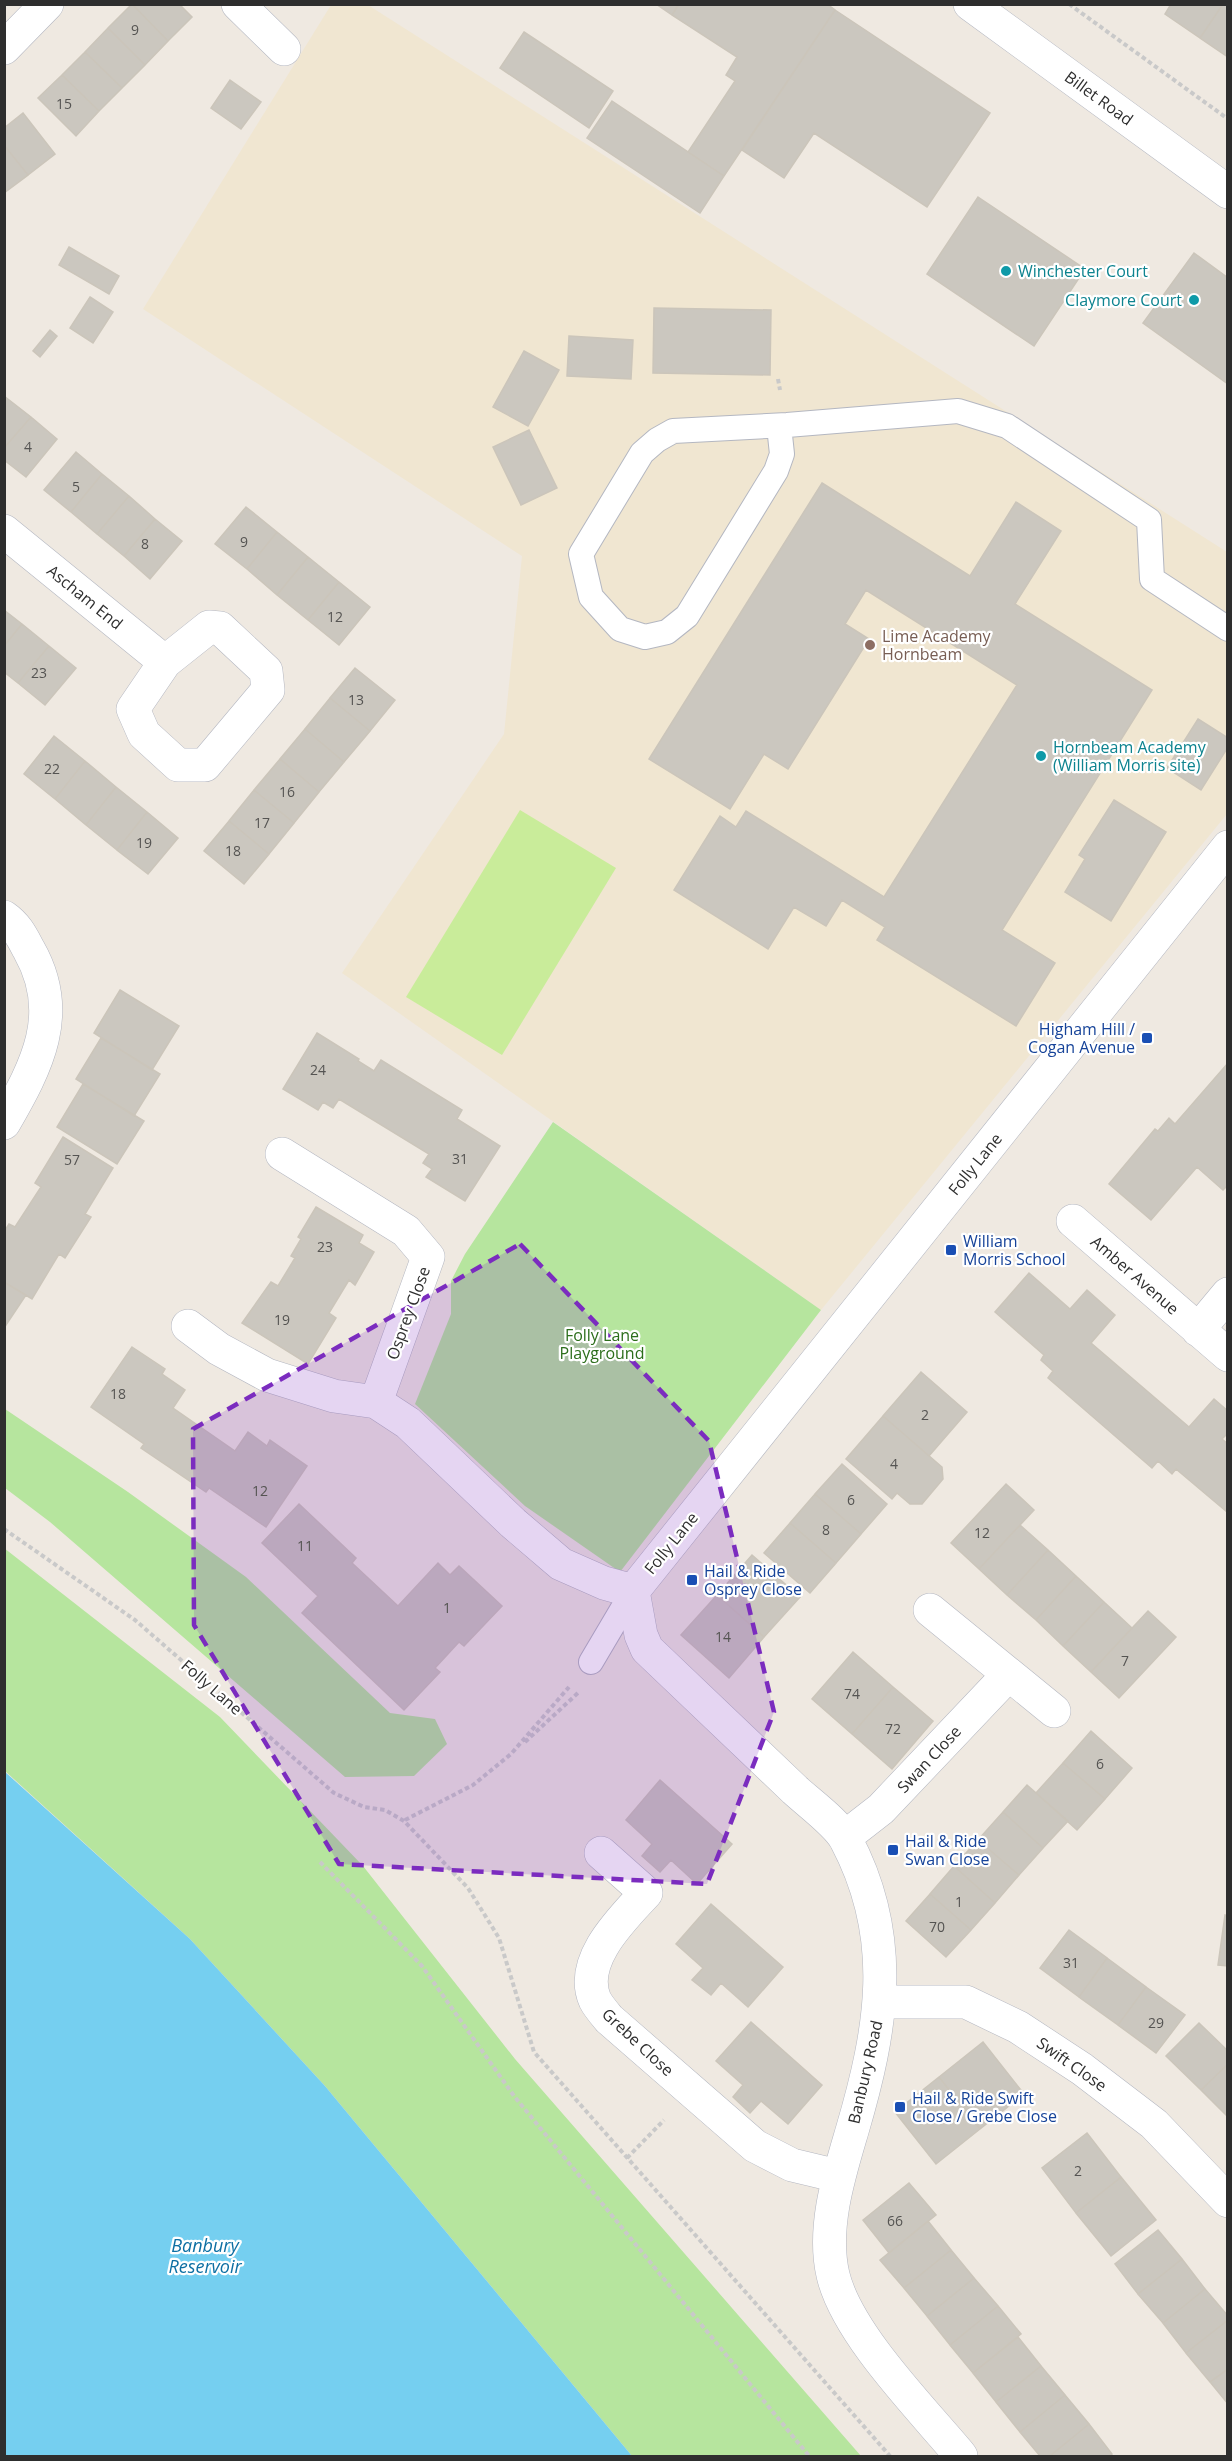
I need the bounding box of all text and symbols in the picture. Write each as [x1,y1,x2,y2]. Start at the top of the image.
house number: 9 [131,20,139,39]
street label: Billet Road [1060,66,1138,130]
house number: 15 [56,94,72,113]
place label: Winchester Court [1018,260,1148,282]
marker: Winchester Court [999,264,1013,278]
place label: Claymore Court [1065,289,1182,311]
marker: Claymore Court [1187,293,1201,307]
house number: 4 [24,437,32,456]
house number: 5 [72,477,80,496]
house number: 9 [240,532,248,551]
house number: 8 [141,534,149,553]
street label: Ascham End [42,560,128,634]
house number: 12 [327,607,343,626]
place label: Lime Academy Hornbeam [882,625,992,665]
marker: Lime Academy Hornbeam [863,638,877,652]
house number: 23 [31,663,47,682]
house number: 13 [348,690,364,709]
place label: Hornbeam Academy (William Morris site) [1053,736,1207,776]
marker: Hornbeam Academy (William Morris site) [1034,749,1048,763]
house number: 22 [44,759,60,778]
house number: 16 [279,782,295,801]
house number: 17 [254,813,270,832]
house number: 19 [136,833,152,852]
house number: 18 [225,841,241,860]
place label: Higham Hill / Cogan Avenue [1028,1018,1135,1058]
marker: Higham Hill / Cogan Avenue [1140,1031,1154,1045]
house number: 24 [310,1060,326,1079]
street label: Folly Lane [943,1128,1007,1200]
house number: 31 [452,1149,468,1168]
house number: 57 [64,1150,80,1169]
place label: William Morris School [963,1230,1065,1270]
street label: Amber Avenue [1086,1231,1184,1319]
house number: 23 [317,1237,333,1256]
marker: William Morris School [944,1243,958,1257]
street label: Osprey Close [381,1263,435,1363]
house number: 19 [274,1310,290,1329]
park label: Folly Lane Playground [560,1324,644,1364]
house number: 18 [110,1384,126,1403]
house number: 2 [921,1405,929,1424]
house number: 4 [890,1454,898,1473]
house number: 12 [252,1481,268,1500]
house number: 6 [847,1490,855,1509]
street label: Folly Lane [639,1507,703,1579]
house number: 8 [822,1520,830,1539]
house number: 12 [974,1523,990,1542]
house number: 11 [297,1536,313,1555]
place label: Hail & Ride Osprey Close [704,1560,802,1600]
marker: Hail & Ride Osprey Close [685,1573,699,1587]
house number: 1 [443,1598,451,1617]
house number: 14 [715,1627,731,1646]
house number: 7 [1121,1651,1129,1670]
street label: Folly Lane [177,1654,247,1720]
house number: 74 [844,1684,860,1703]
house number: 72 [885,1719,901,1738]
street label: Swan Close [892,1721,966,1797]
house number: 6 [1096,1754,1104,1773]
place label: Hail & Ride Swan Close [905,1830,989,1870]
marker: Hail & Ride Swan Close [886,1843,900,1857]
house number: 1 [955,1892,963,1911]
house number: 70 [929,1917,945,1936]
house number: 31 [1063,1953,1079,1972]
street label: Grebe Close [597,2003,679,2081]
house number: 29 [1148,2013,1164,2032]
street label: Banbury Road [842,2018,888,2126]
street label: Swift Close [1033,2032,1111,2096]
place label: Hail & Ride Swift Close / Grebe Close [912,2087,1057,2127]
marker: Hail & Ride Swift Close / Grebe Close [893,2100,907,2114]
house number: 2 [1074,2161,1082,2180]
house number: 66 [887,2211,903,2230]
water label: Banbury Reservoir [168,2233,242,2278]

